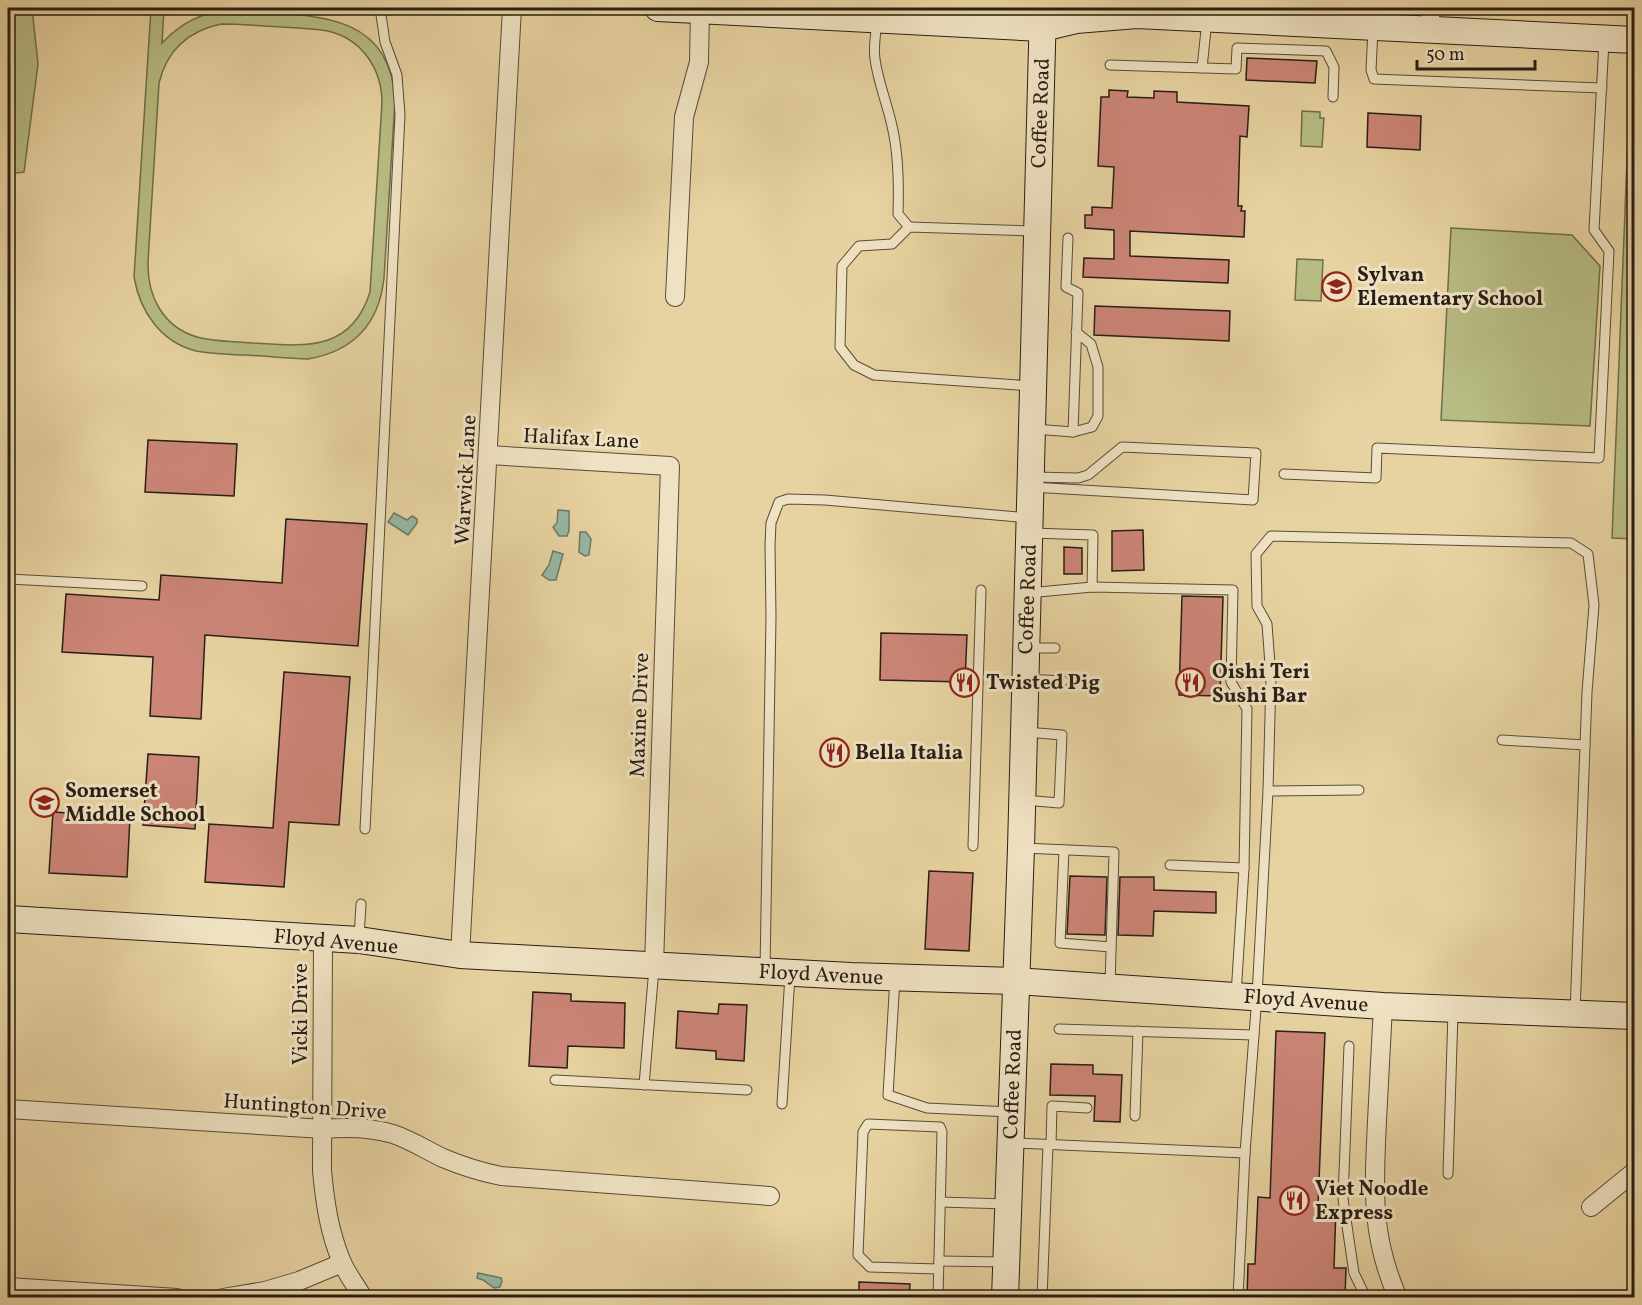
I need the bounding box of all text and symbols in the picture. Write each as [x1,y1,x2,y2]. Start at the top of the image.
scale bar [1417,33,1536,71]
text: 50 m [1426,43,1465,68]
street label: Coffee Road [1025,57,1058,169]
place label: Sylvan Elementary School [1357,261,1543,314]
school or university icon: Sylvan Elementary School [1320,270,1352,302]
street label: Warwick Lane [449,414,484,546]
street label: Halifax Lane [522,422,640,457]
street label: Coffee Road [1012,543,1045,655]
street label: Maxine Drive [624,652,657,778]
place label: Oishi Teri Sushi Bar [1212,658,1310,711]
restaurant icon: Twisted Pig [949,666,981,698]
restaurant icon: Oishi Teri Sushi Bar [1175,667,1207,699]
place label: Twisted Pig [986,669,1100,698]
restaurant icon: Bella Italia [818,736,850,768]
place label: Bella Italia [855,739,963,768]
place label: Somerset Middle School [65,777,206,830]
school or university icon: Somerset Middle School [28,786,60,818]
street label: Floyd Avenue [272,923,399,962]
street label: Floyd Avenue [758,958,884,993]
street label: Vicki Drive [287,963,316,1065]
street label: Floyd Avenue [1243,983,1369,1020]
street label: Coffee Road [997,1028,1030,1140]
street label: Huntington Drive [222,1087,388,1128]
place label: Viet Noodle Express [1315,1175,1429,1228]
restaurant icon: Viet Noodle Express [1278,1184,1310,1216]

